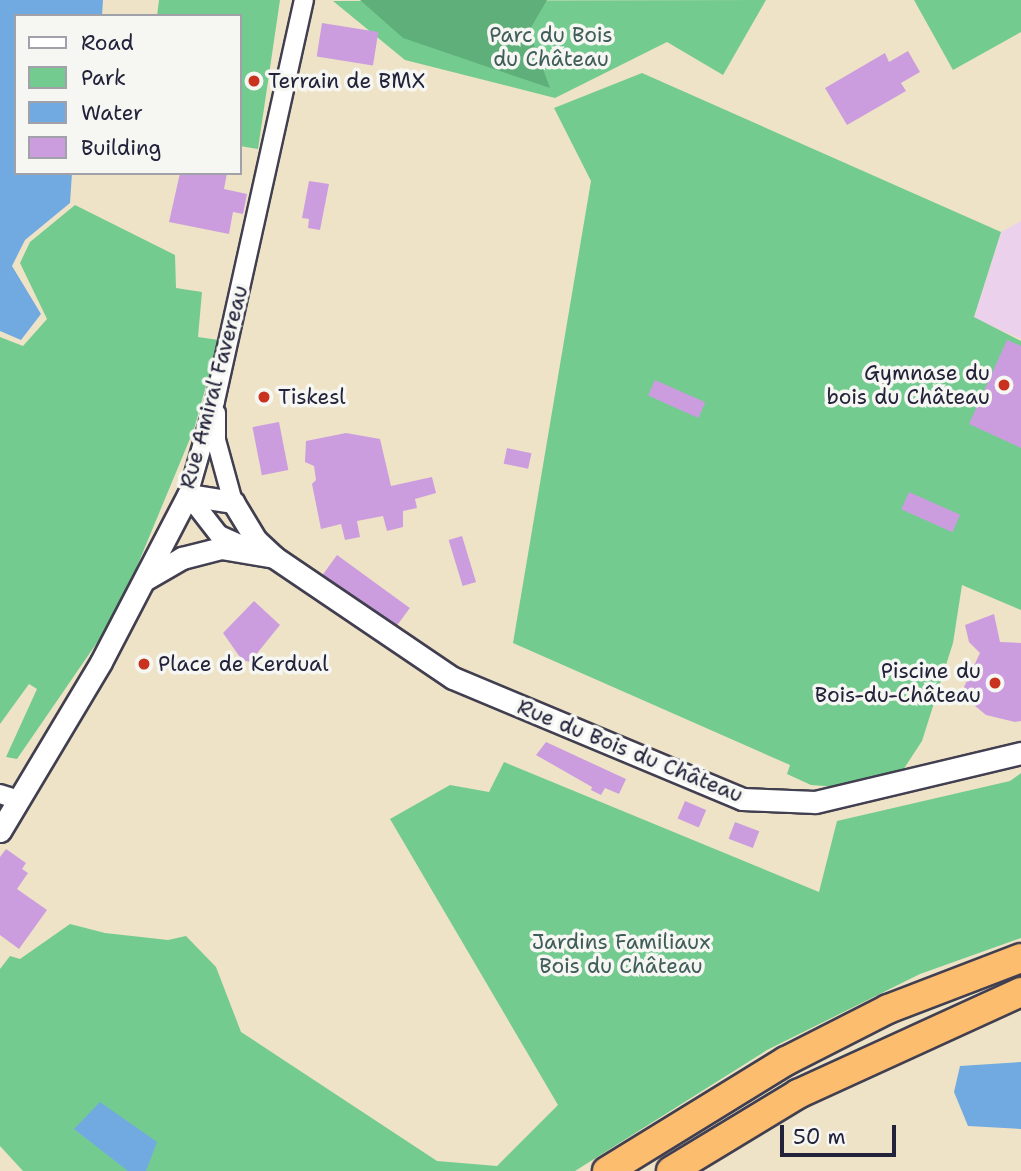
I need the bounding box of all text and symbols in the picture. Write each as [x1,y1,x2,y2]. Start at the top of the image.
legend [14,14,242,175]
park label: Parc du Bois du Château [489,22,613,72]
text: Road [81,29,134,57]
text: Park [81,64,126,92]
place label: Terrain de BMX [268,68,425,94]
marker: Terrain de BMX [246,73,262,89]
text: Water [81,99,143,127]
text: Building [81,134,161,162]
street label: Rue Amiral Favereau [175,283,253,491]
place label: Gymnase du bois du Château [826,360,990,410]
marker: Gymnase du bois du Château [996,377,1012,393]
place label: Tiskesl [278,384,346,410]
marker: Tiskesl [256,389,272,405]
place label: Place de Kerdual [158,651,328,677]
marker: Place de Kerdual [136,656,152,672]
place label: Piscine du Bois-du-Château [815,658,981,708]
marker: Piscine du Bois-du-Château [987,675,1003,691]
street label: Rue du Bois du Château [514,694,746,808]
park label: Jardins Familiaux Bois du Château [532,929,710,979]
scale bar [783,1112,898,1156]
text: 50 m [793,1123,846,1151]

